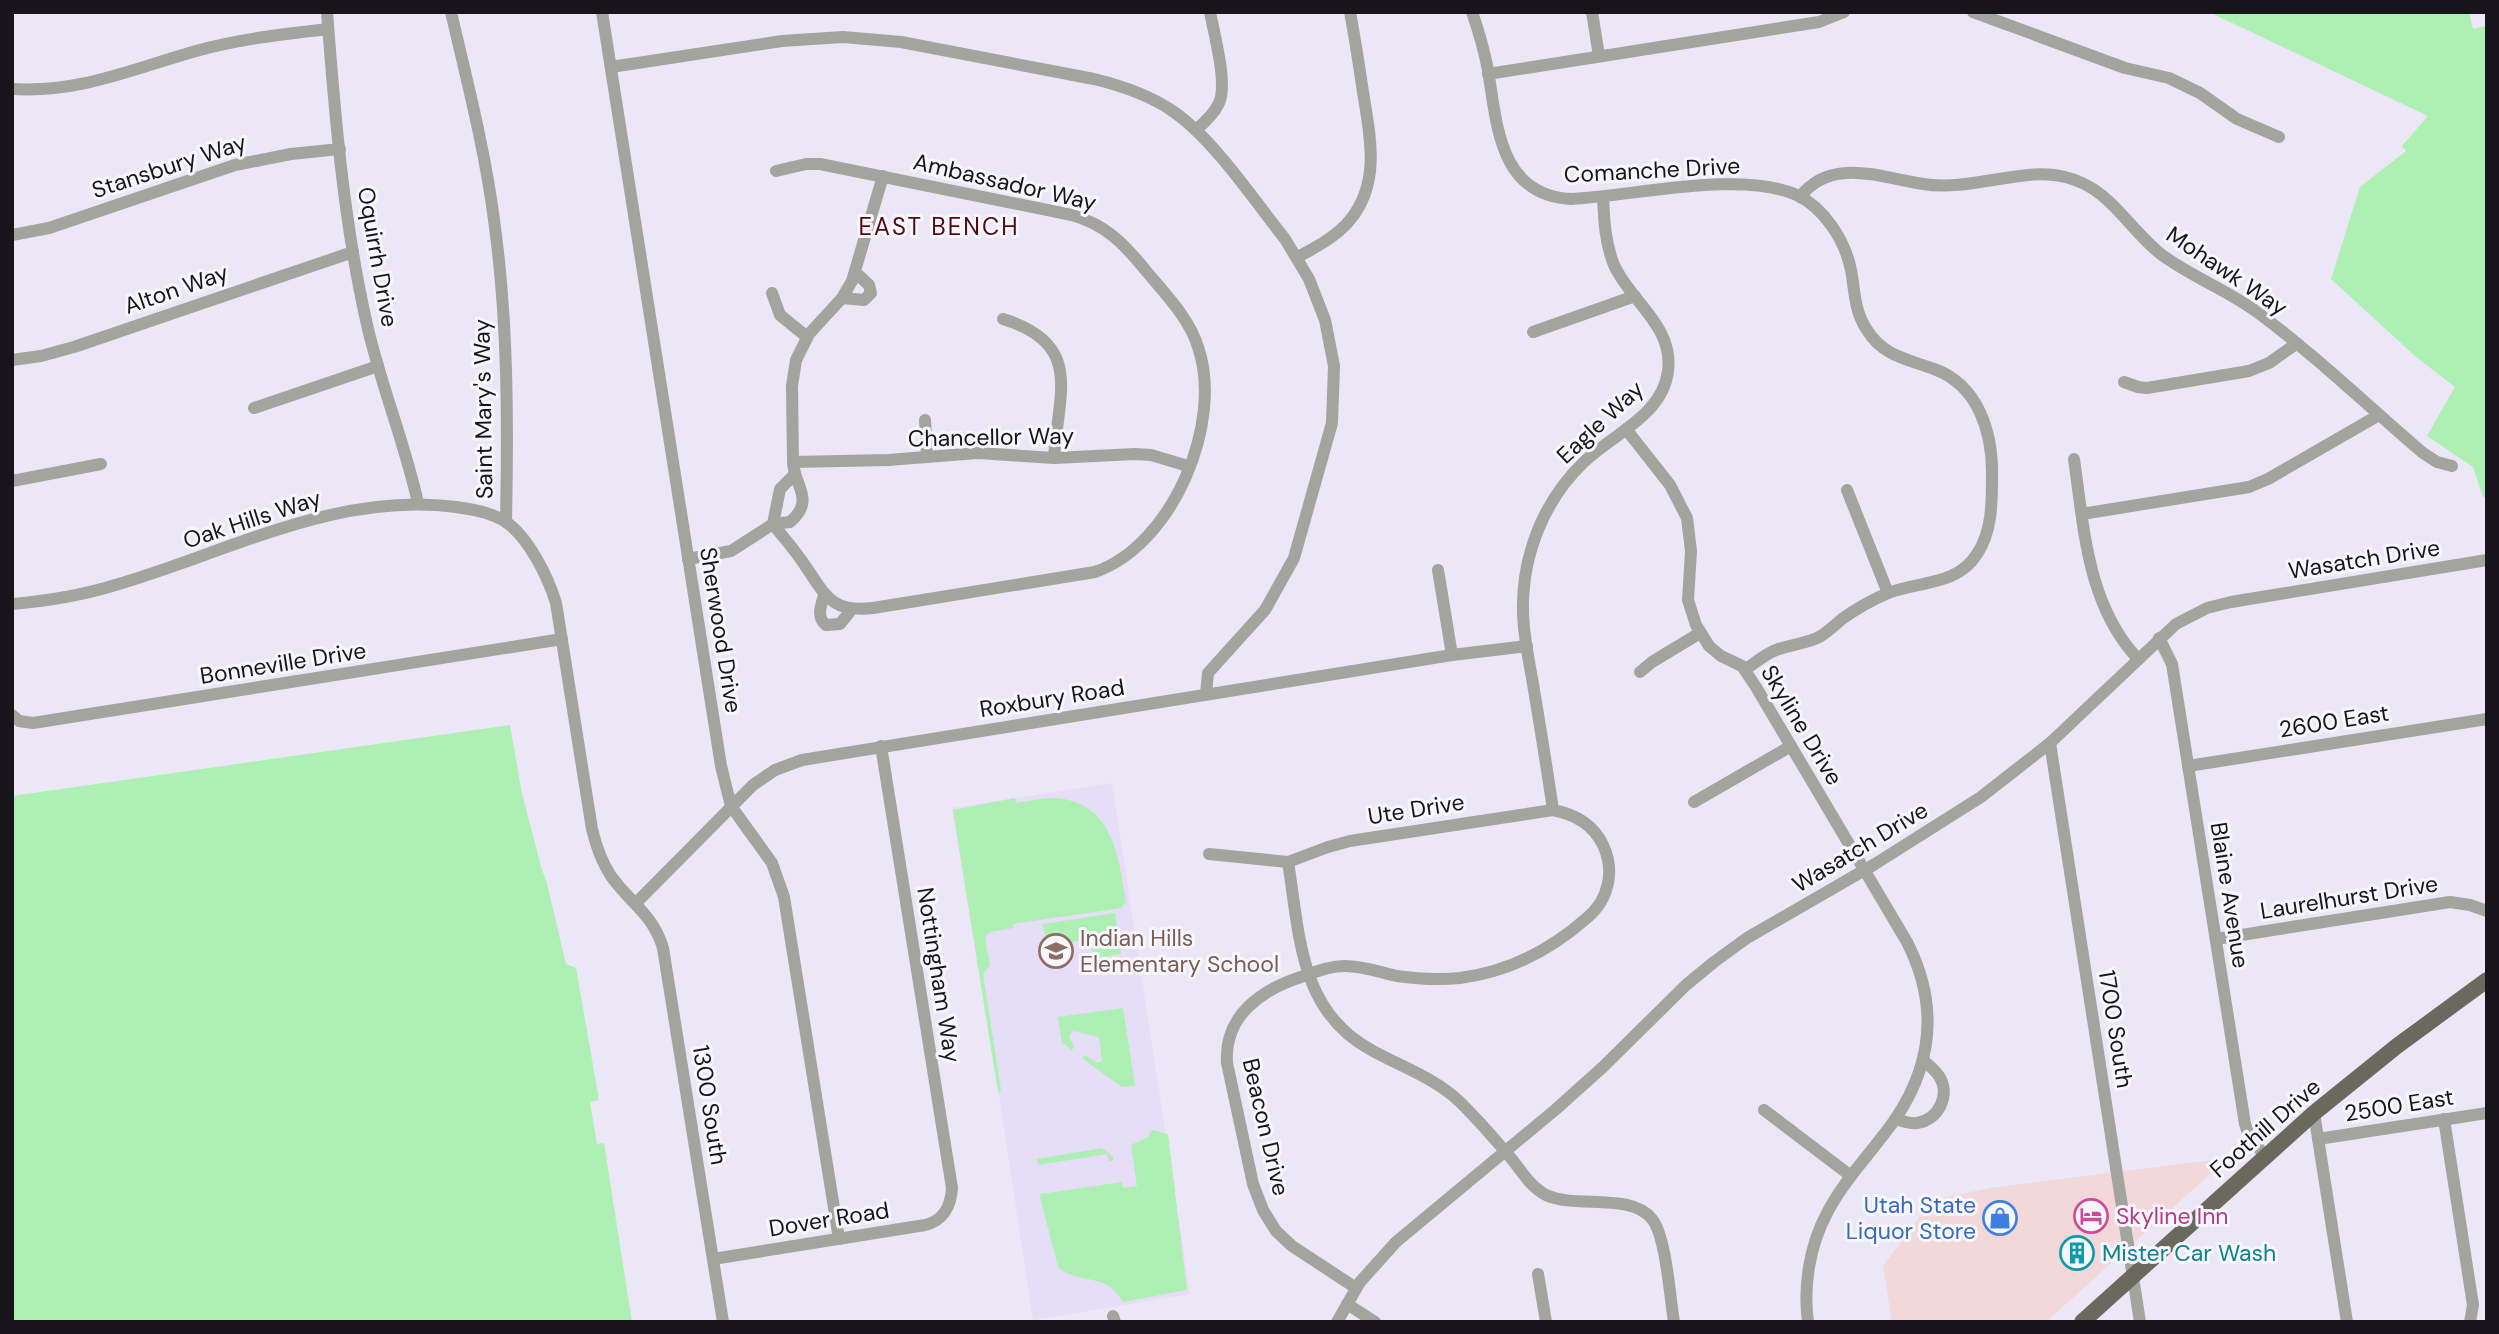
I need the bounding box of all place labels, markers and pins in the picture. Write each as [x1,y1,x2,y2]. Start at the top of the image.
place label: Indian Hills Elementary School [1080,923,1279,979]
school or university icon: Indian Hills Elementary School [1037,932,1075,970]
place label: Utah State Liquor Store [1846,1190,1976,1246]
hotel icon: Skyline Inn [2072,1197,2110,1235]
shop icon: Utah State Liquor Store [1981,1199,2019,1237]
place label: Skyline Inn [2116,1201,2229,1231]
building icon: Mister Car Wash [2058,1234,2096,1272]
place label: Mister Car Wash [2102,1238,2276,1268]

